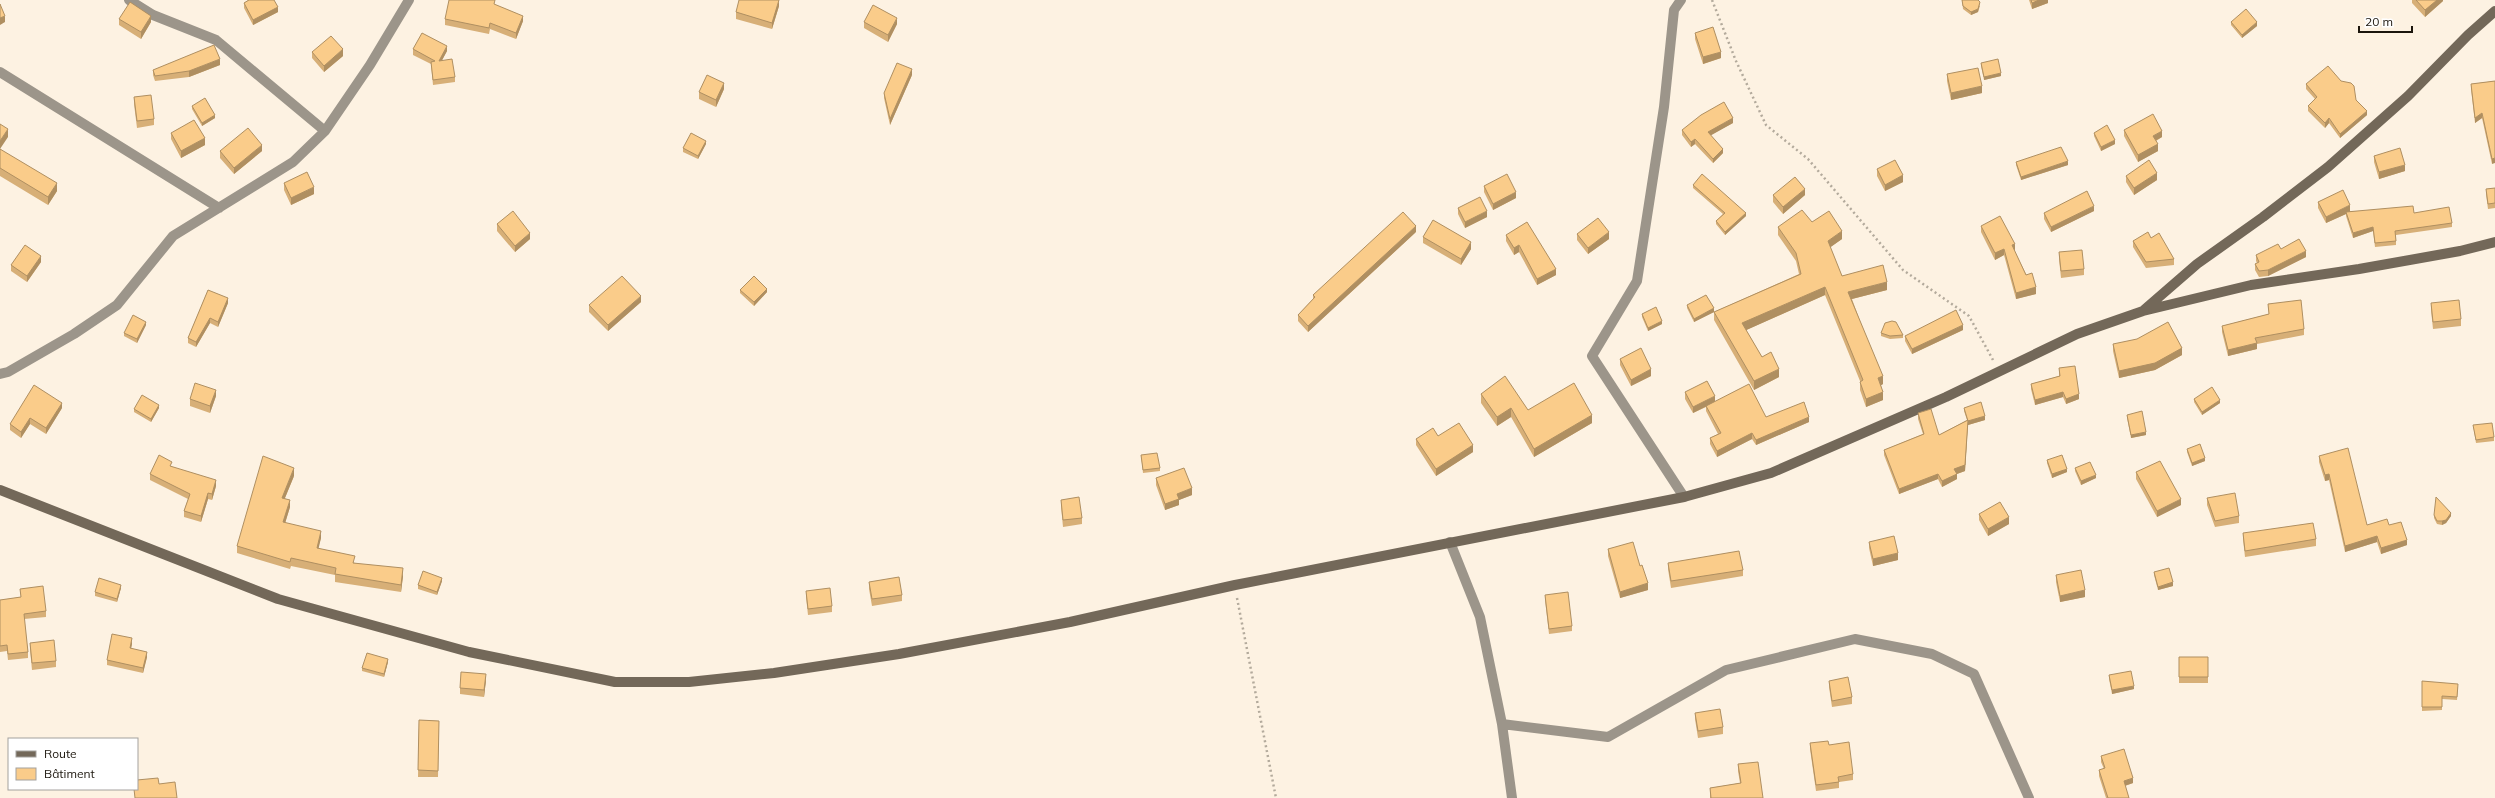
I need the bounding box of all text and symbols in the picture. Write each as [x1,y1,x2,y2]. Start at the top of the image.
scale bar [2359,8,2412,34]
text: 20 m [2365,14,2393,29]
legend [8,738,138,790]
text: Route [44,746,77,761]
text: Bâtiment [44,766,95,781]

